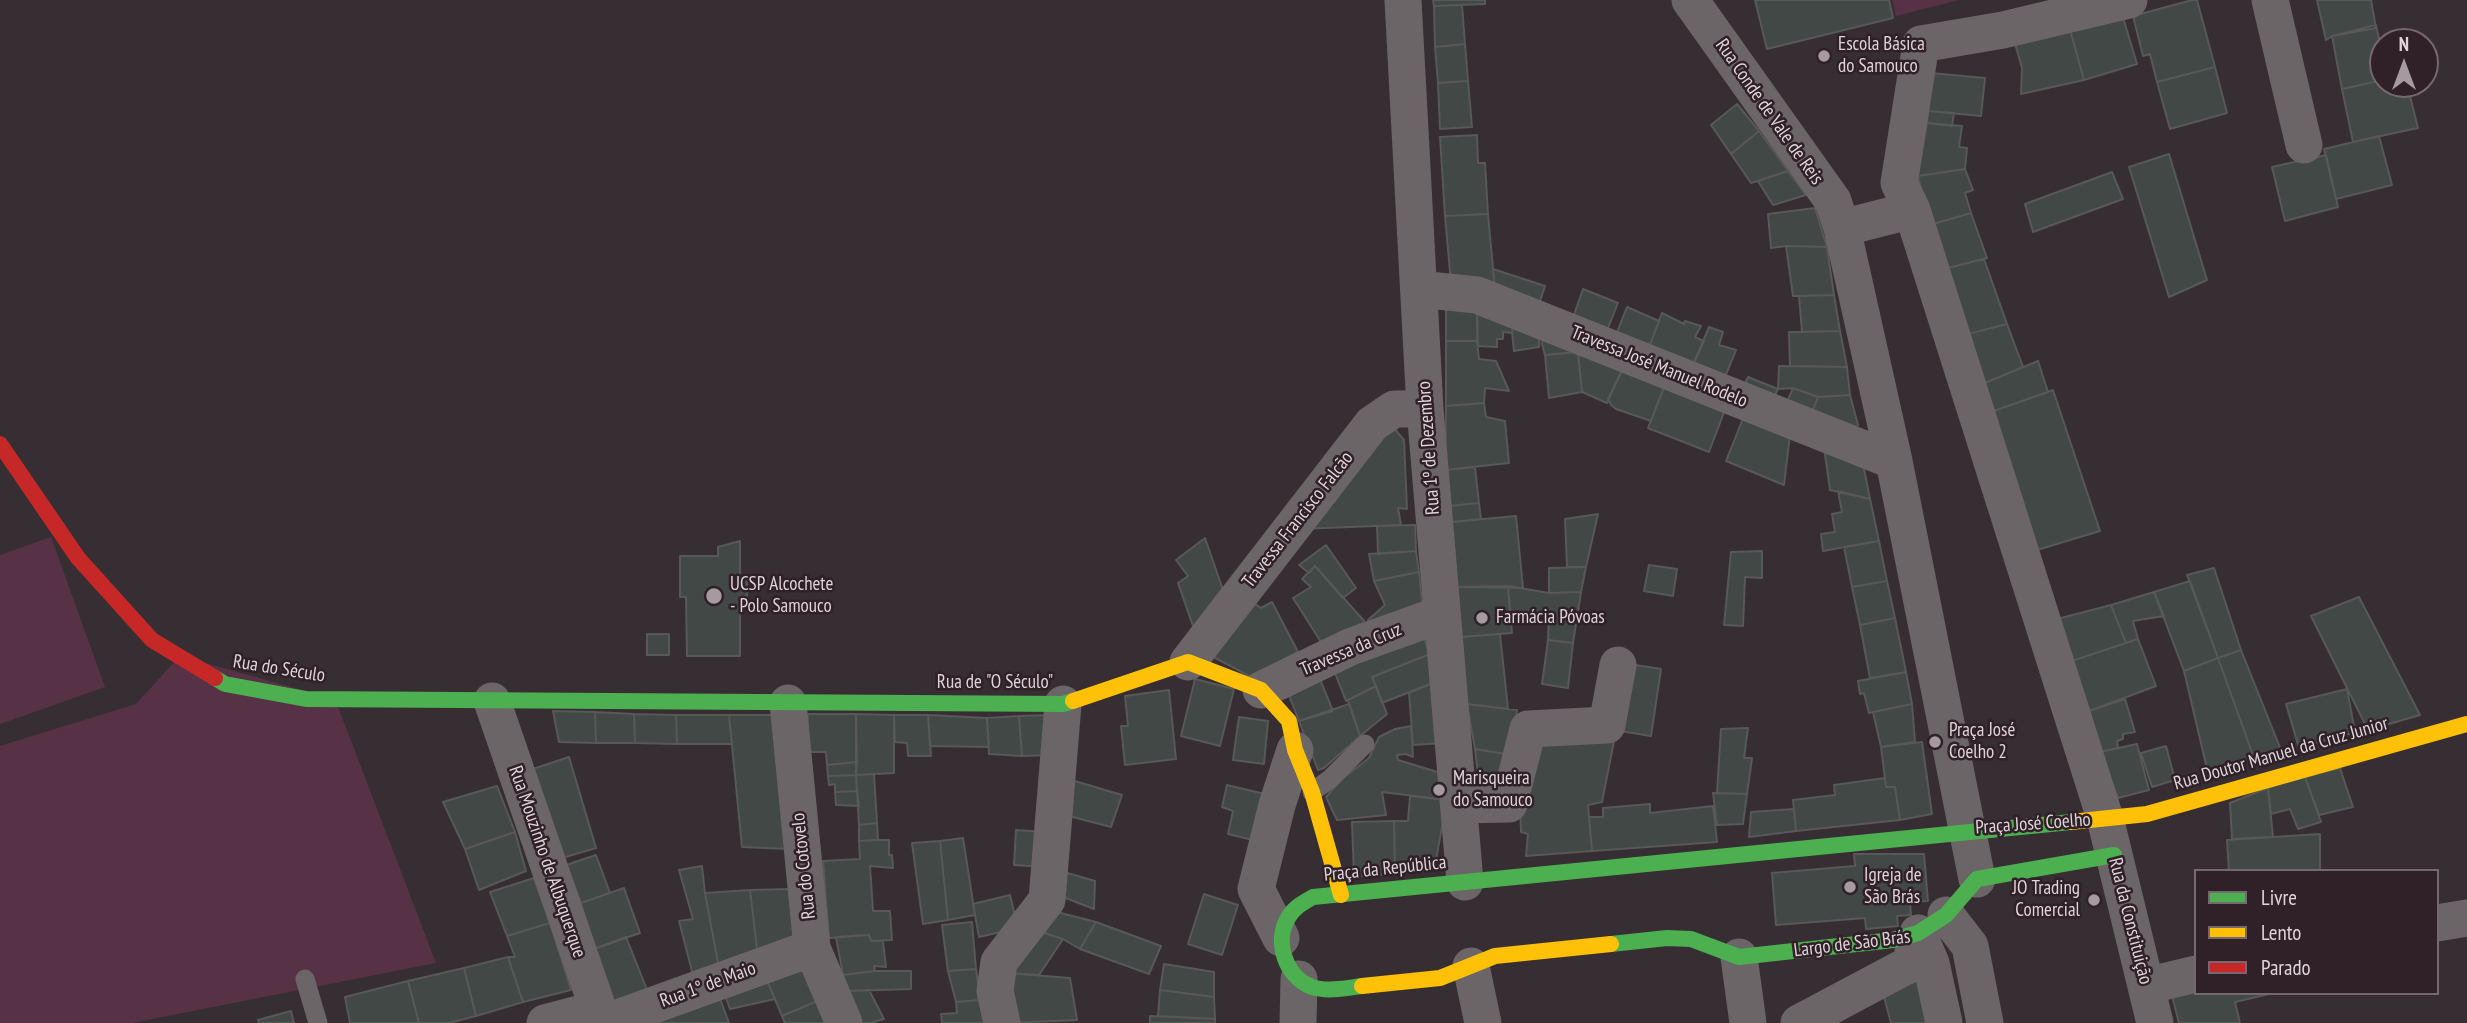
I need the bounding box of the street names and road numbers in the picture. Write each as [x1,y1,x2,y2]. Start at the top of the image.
street label: Rua Conde de Vale de Reis [1710,35,1828,189]
street label: Travessa José Manuel Rodelo [1567,321,1751,413]
street label: Rua 1º de Dezembro [1413,380,1445,516]
street label: Travessa Francisco Falcão [1238,447,1358,593]
street label: Travessa da Cruz [1297,618,1405,682]
street label: Rua do Século [231,650,327,688]
street label: Rua de "O Século" [937,672,1053,694]
street label: Rua Doutor Manuel da Cruz Junior [2171,712,2391,796]
street label: Rua Mouzinho de Albuquerque [503,763,591,961]
street label: Praça José Coelho [1975,809,2091,839]
street label: Rua do Cotovelo [787,812,821,920]
street label: Praça da República [1323,851,1447,887]
street label: Rua da Constituição [2103,855,2157,987]
street label: Largo de São Brás [1792,926,1912,962]
street label: Rua 1° de Maio [657,957,759,1013]

